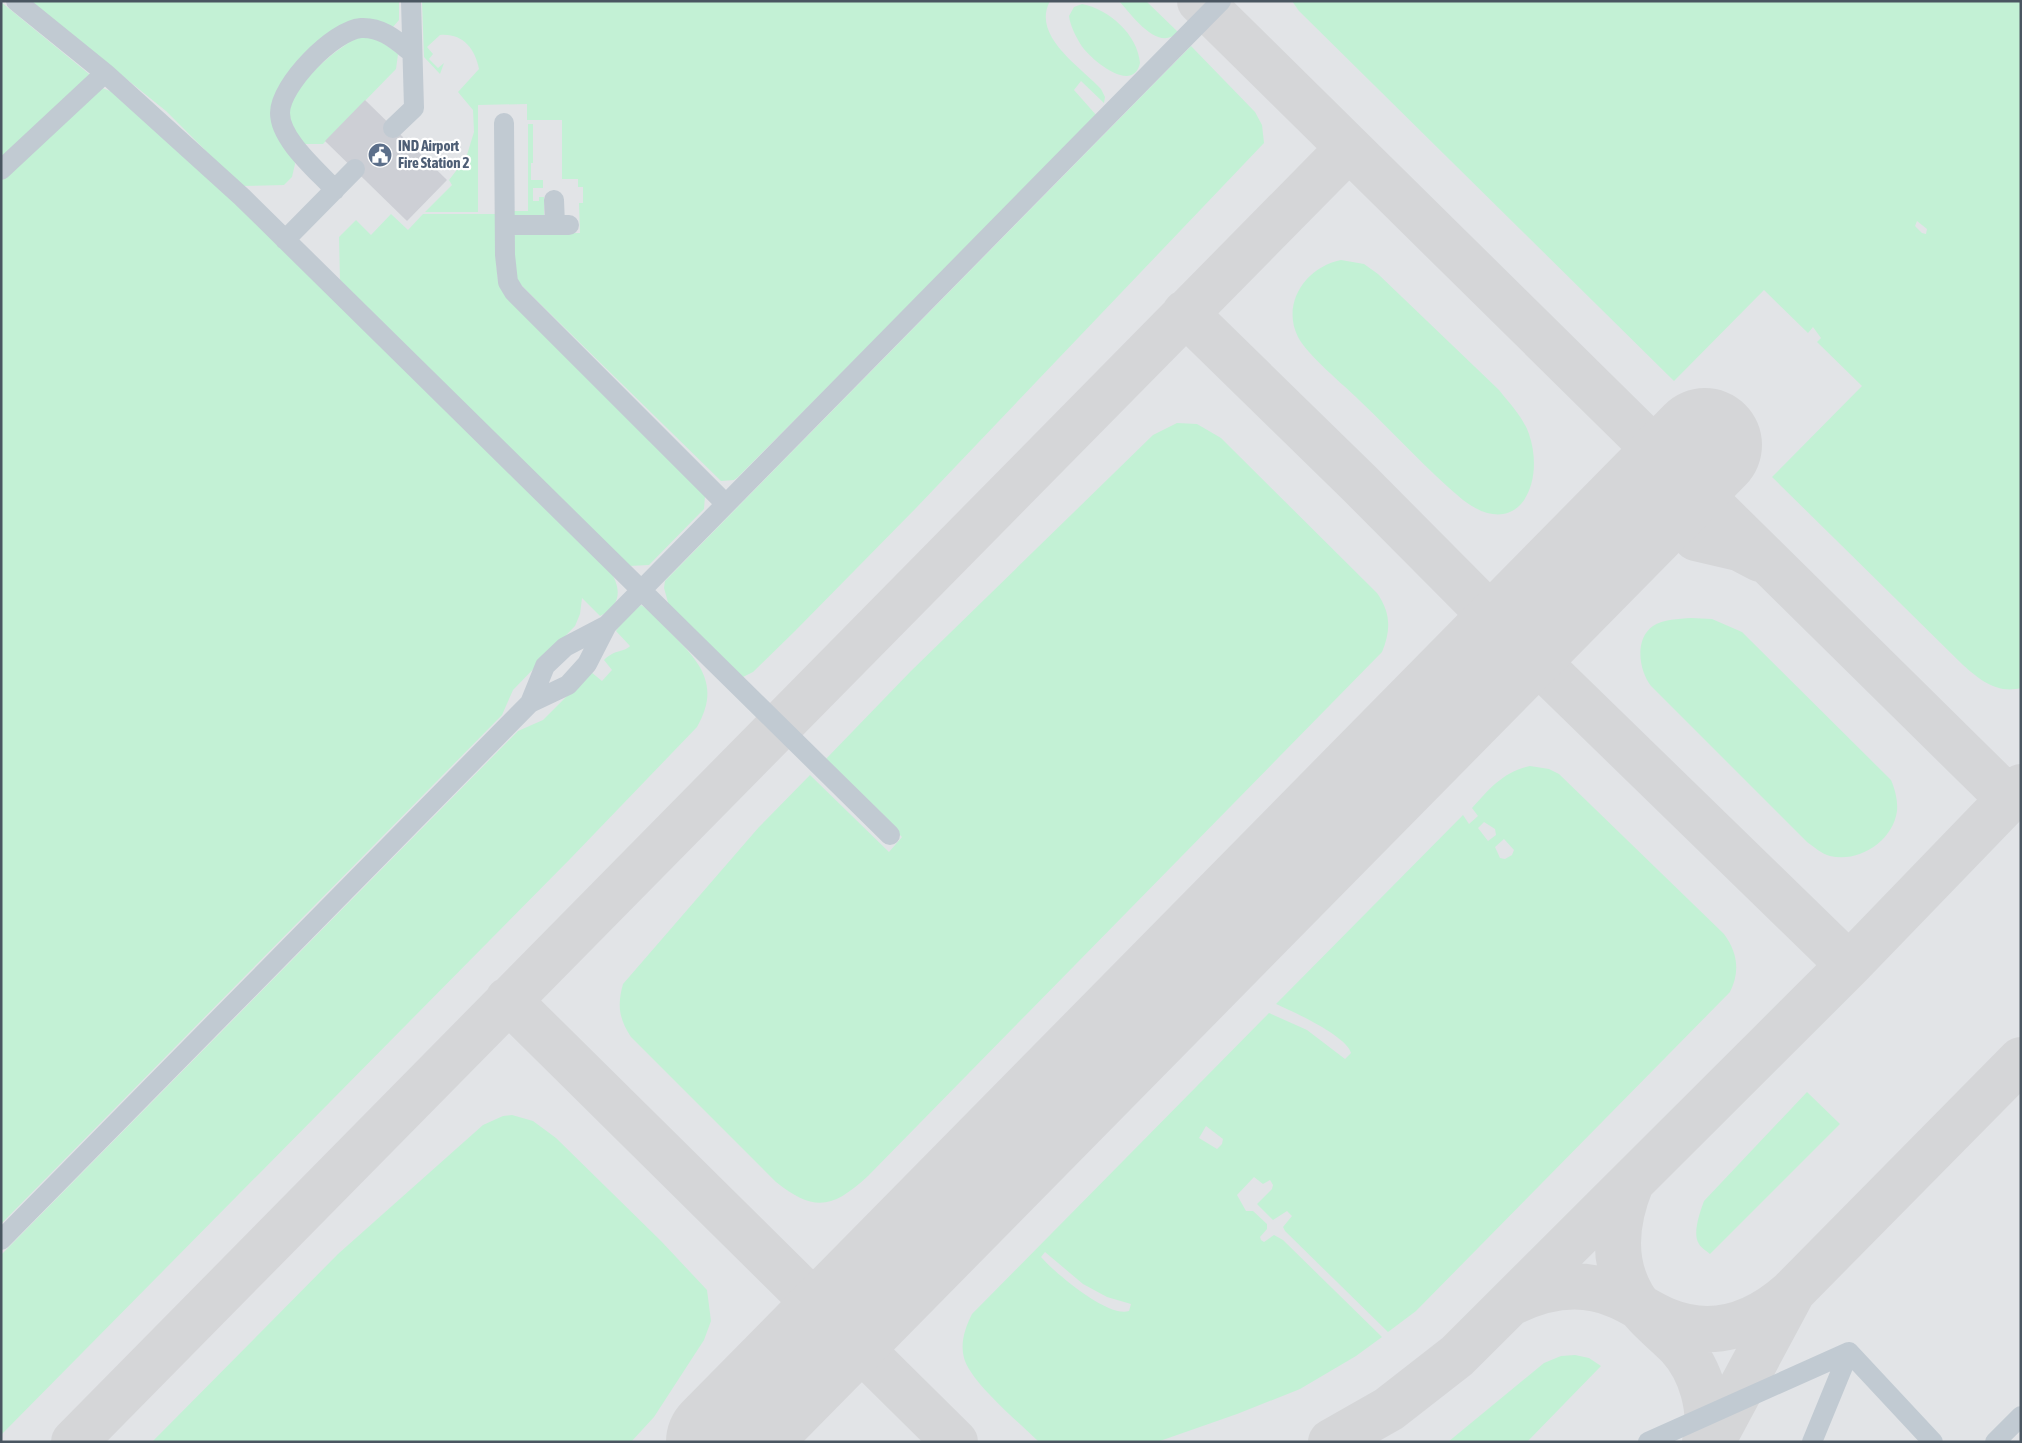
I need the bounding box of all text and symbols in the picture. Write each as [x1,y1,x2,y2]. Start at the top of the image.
place label: IND Airport Fire Station 2 [398,137,470,171]
public building icon: IND Airport Fire Station 2 [367,142,393,168]

